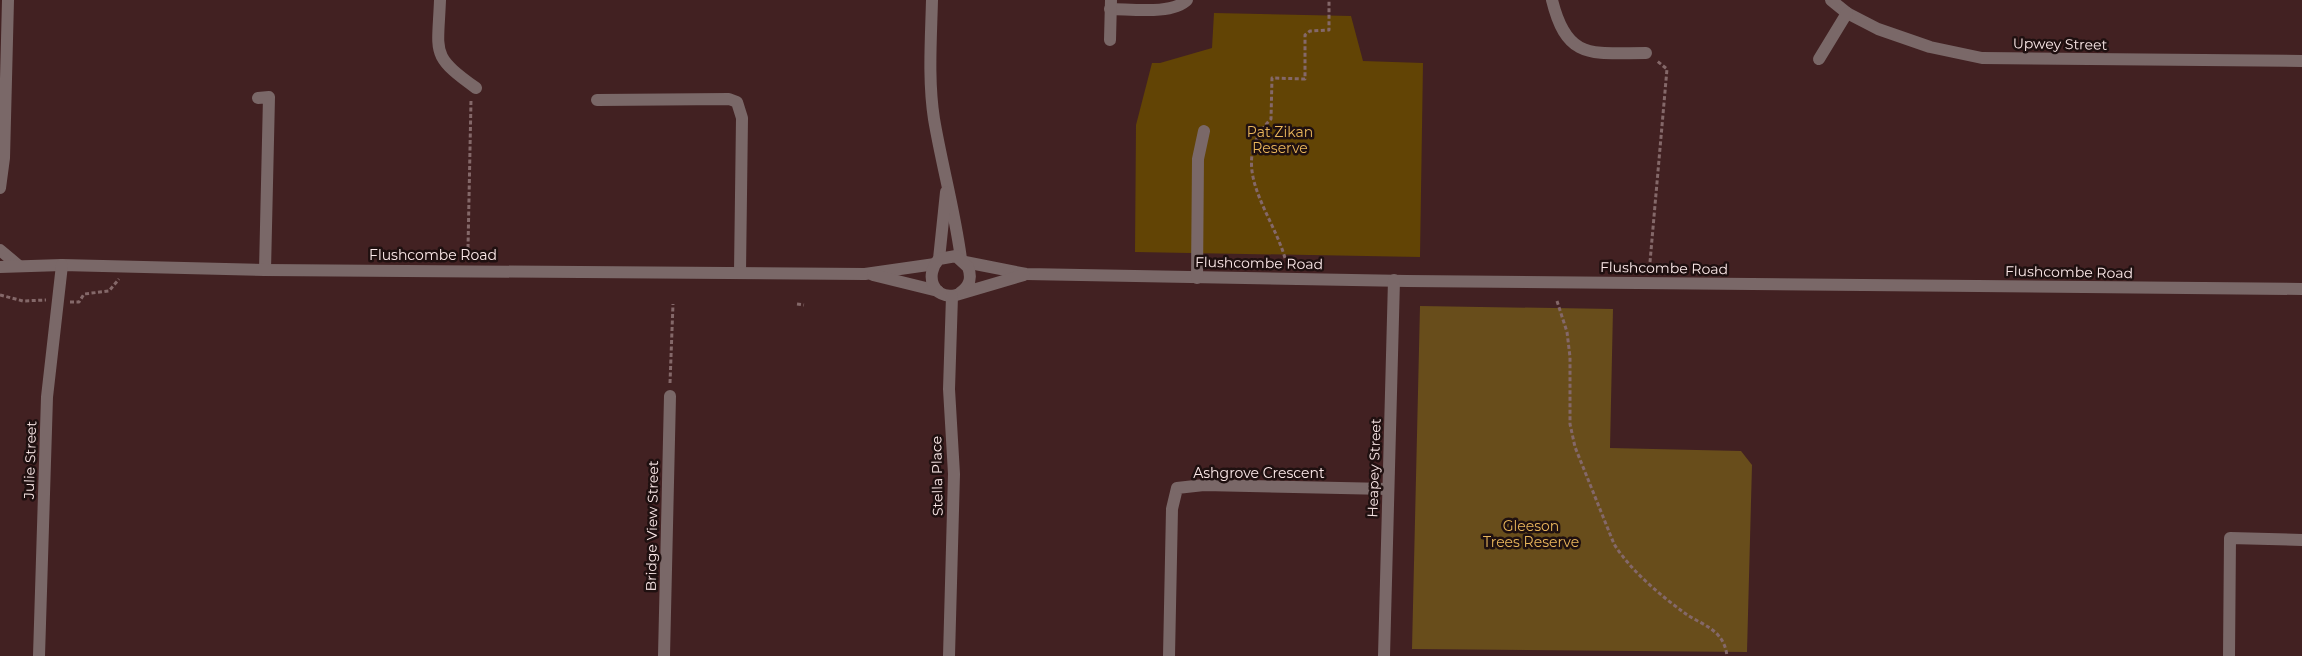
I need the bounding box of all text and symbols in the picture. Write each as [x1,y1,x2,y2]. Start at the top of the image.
street label: Upwey Street [2013,34,2108,54]
park label: Pat Zikan Reserve [1247,123,1313,157]
street label: Flushcombe Road [369,246,497,264]
street label: Flushcombe Road [1195,253,1323,273]
street label: Flushcombe Road [1600,258,1728,278]
street label: Flushcombe Road [2005,262,2133,282]
street label: Heapey Street [1363,418,1385,518]
street label: Julie Street [20,420,40,500]
street label: Stella Place [927,436,947,516]
street label: Bridge View Street [642,460,662,592]
street label: Ashgrove Crescent [1193,464,1325,482]
park label: Gleeson Trees Reserve [1483,517,1579,551]

